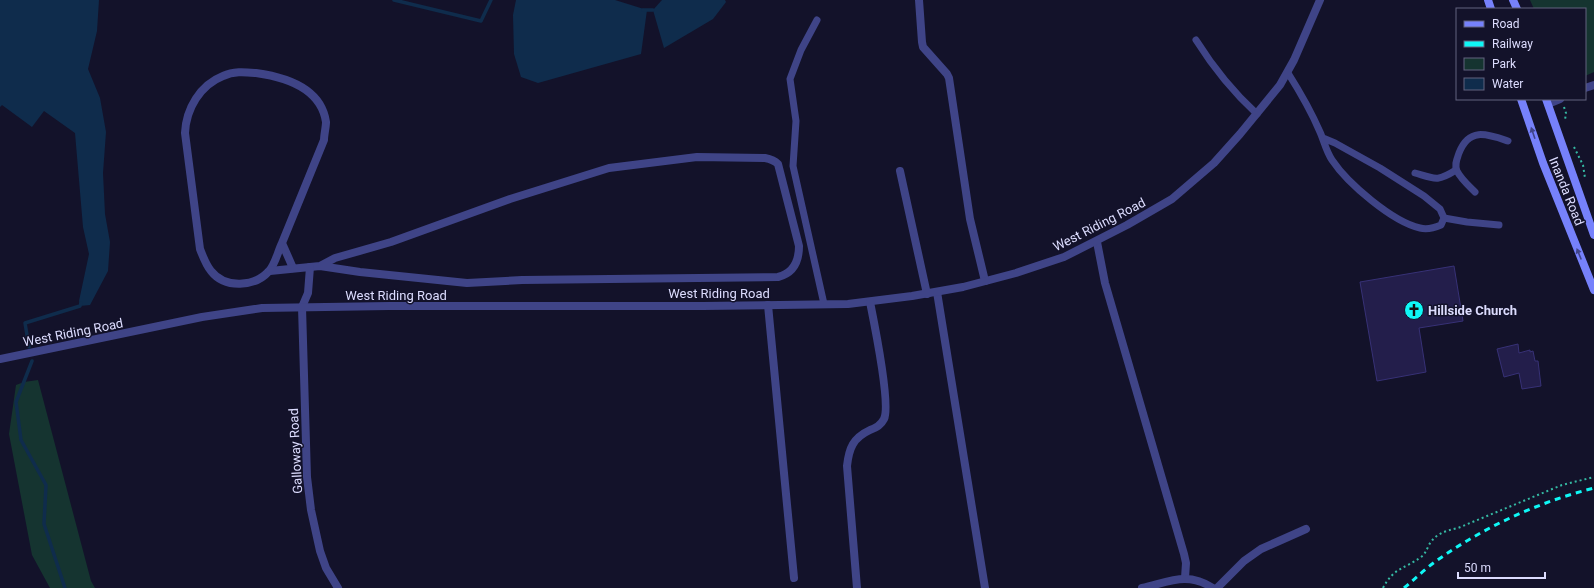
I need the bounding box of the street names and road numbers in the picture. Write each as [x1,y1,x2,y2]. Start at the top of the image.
street label: Inanda Road [1546,155,1587,228]
street label: West Riding Road [1051,195,1148,254]
street label: West Riding Road [668,286,770,301]
street label: West Riding Road [345,288,447,303]
street label: West Riding Road [22,315,124,350]
street label: Galloway Road [286,408,305,494]

